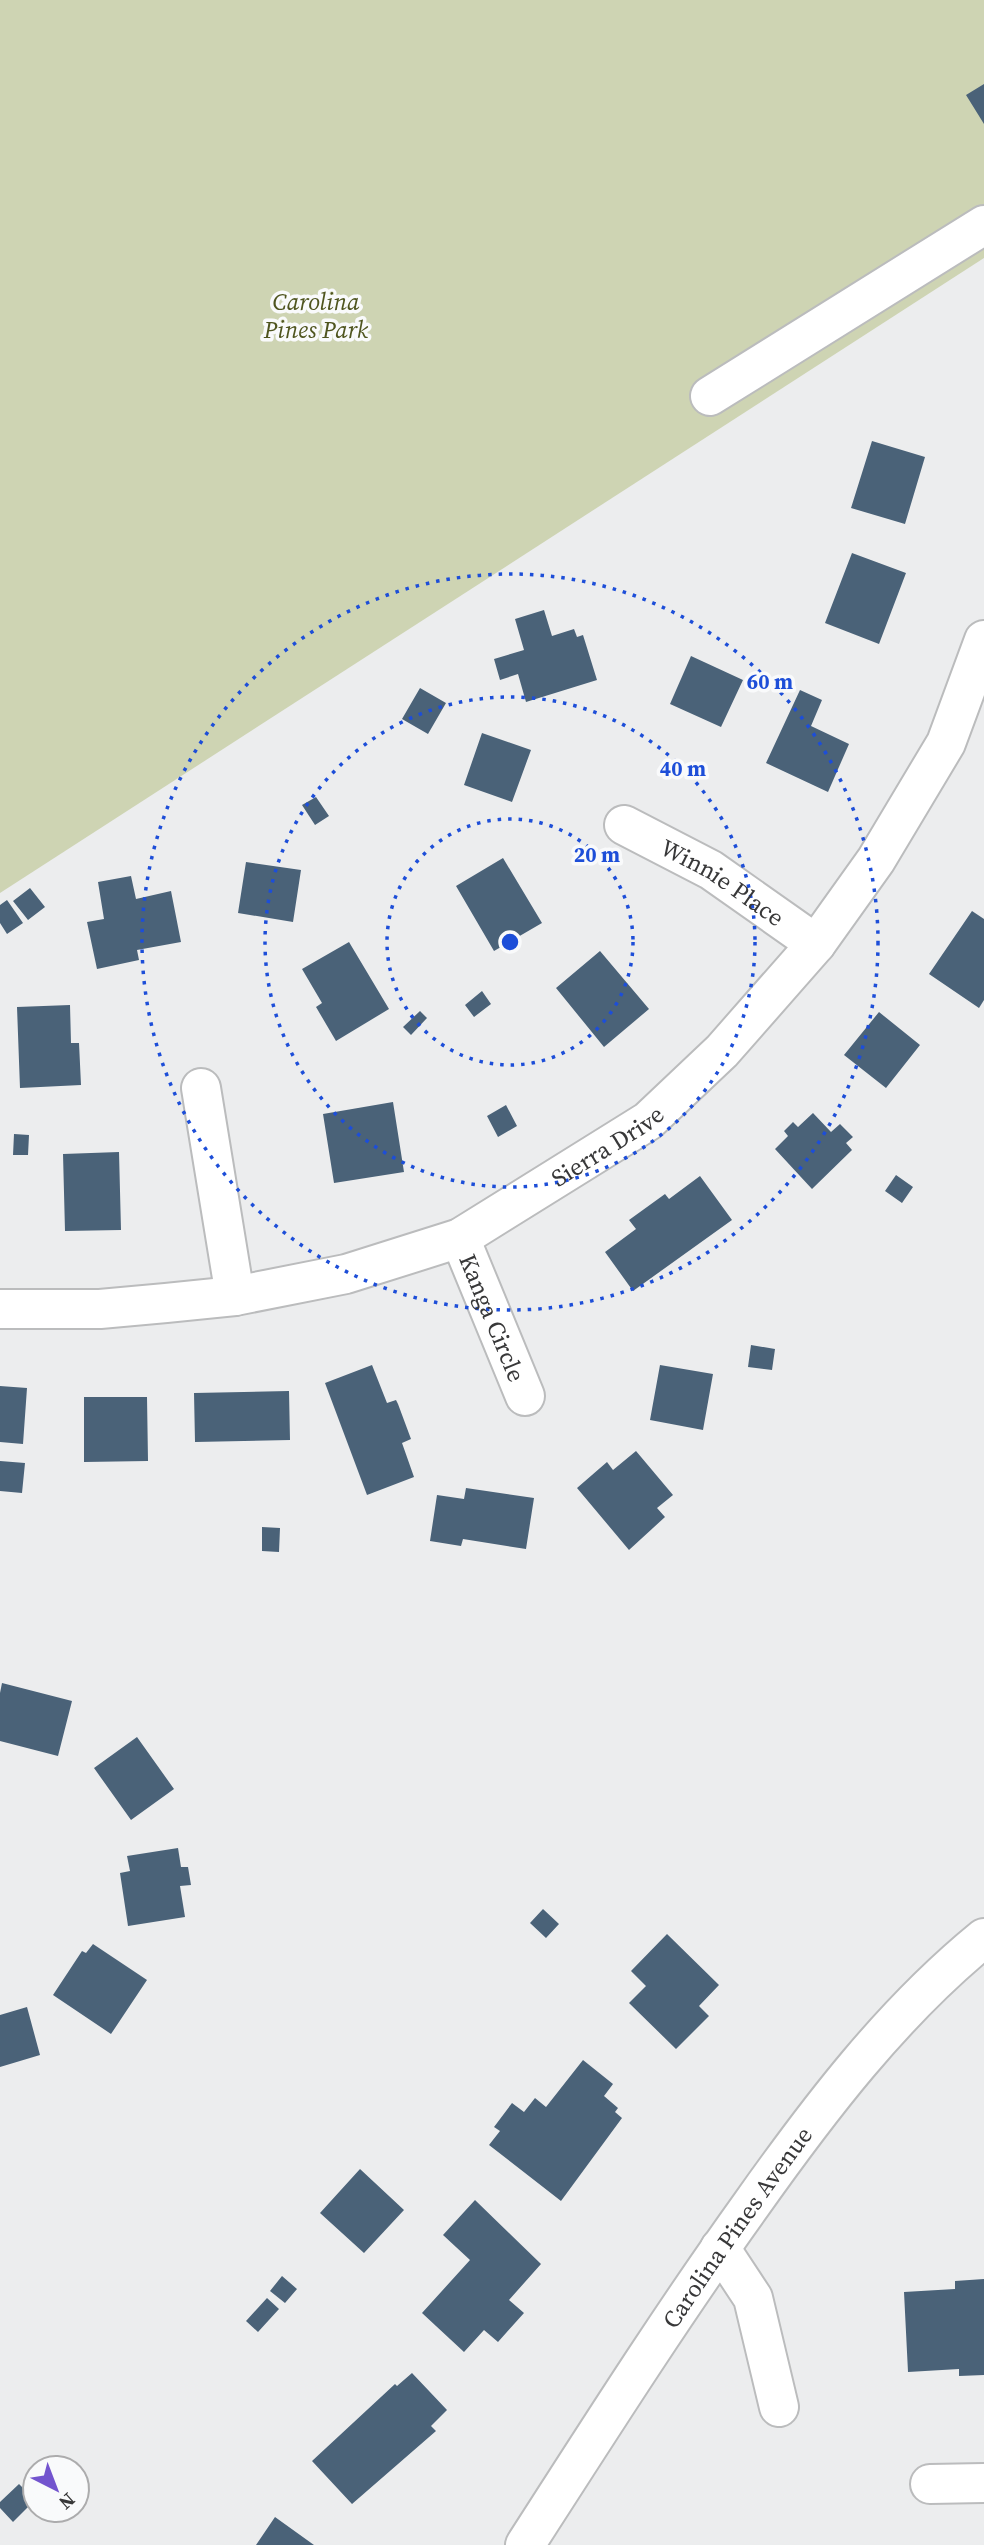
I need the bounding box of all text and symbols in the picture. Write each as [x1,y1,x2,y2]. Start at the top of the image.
park label: Carolina Pines Park [263,285,369,346]
text: 60 m [747,667,793,696]
text: 40 m [660,754,706,783]
street label: Winnie Place [655,830,791,933]
text: 20 m [574,840,620,869]
centre of rings [498,930,522,954]
street label: Sierra Drive [545,1098,671,1194]
street label: Kanga Circle [452,1249,534,1386]
street label: Carolina Pines Avenue [654,2119,819,2335]
north arrow [21,2454,91,2524]
text: N [53,2487,81,2516]

